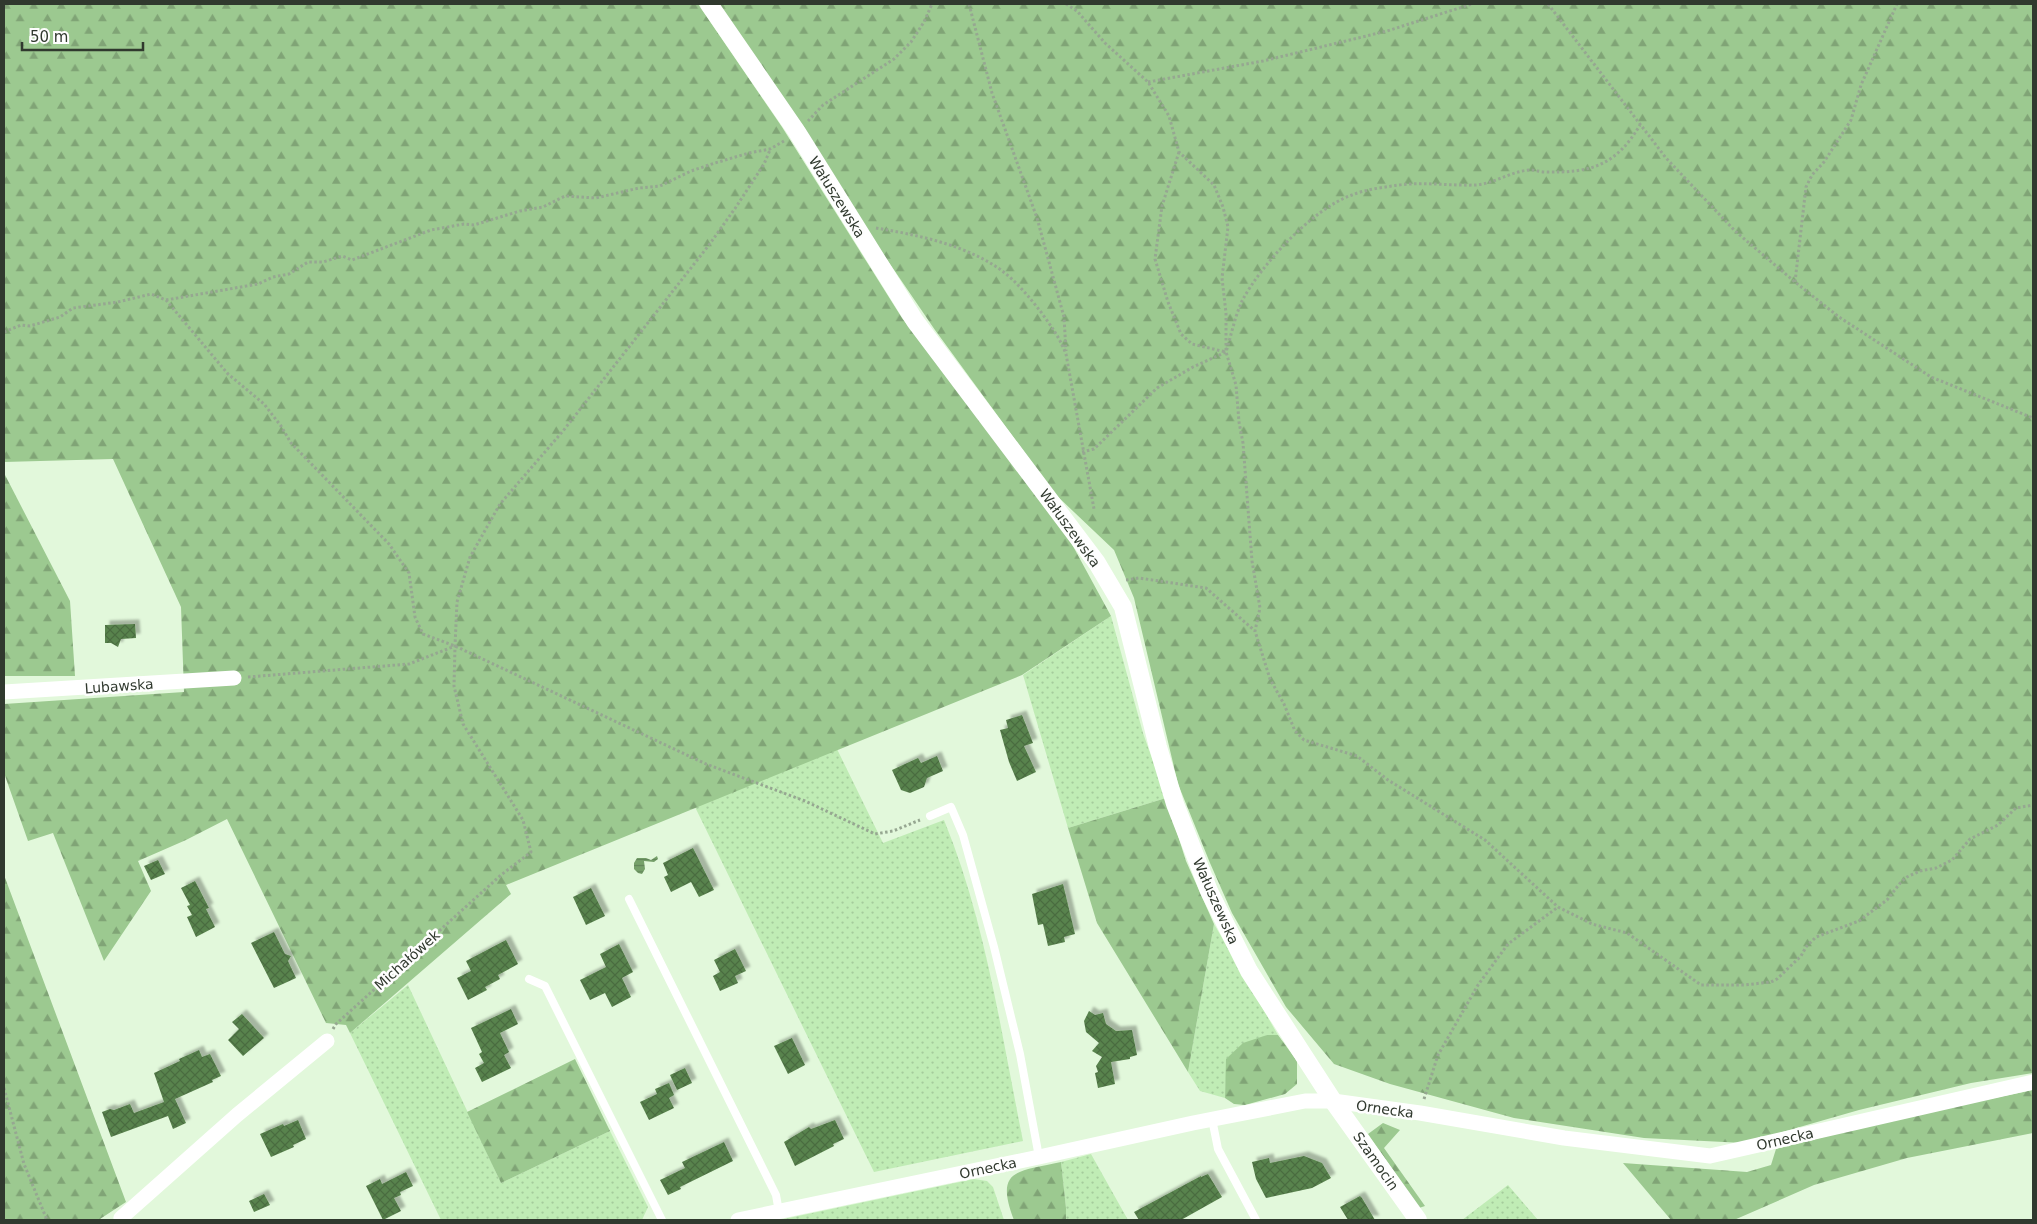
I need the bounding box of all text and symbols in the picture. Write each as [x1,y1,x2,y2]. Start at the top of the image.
scale bar [22,20,144,52]
text: 50 m [30,28,68,46]
street label: Wałuszewska [806,153,868,241]
street label: Wałuszewska [1036,486,1104,570]
street label: Lubawska [84,676,154,696]
street label: Wałuszewska [1190,855,1242,947]
street label: Michałówek [371,926,443,993]
street label: Ornecka [1355,1097,1415,1121]
street label: Ornecka [1755,1125,1815,1153]
street label: Szamocin [1350,1129,1402,1193]
street label: Ornecka [958,1154,1018,1182]

